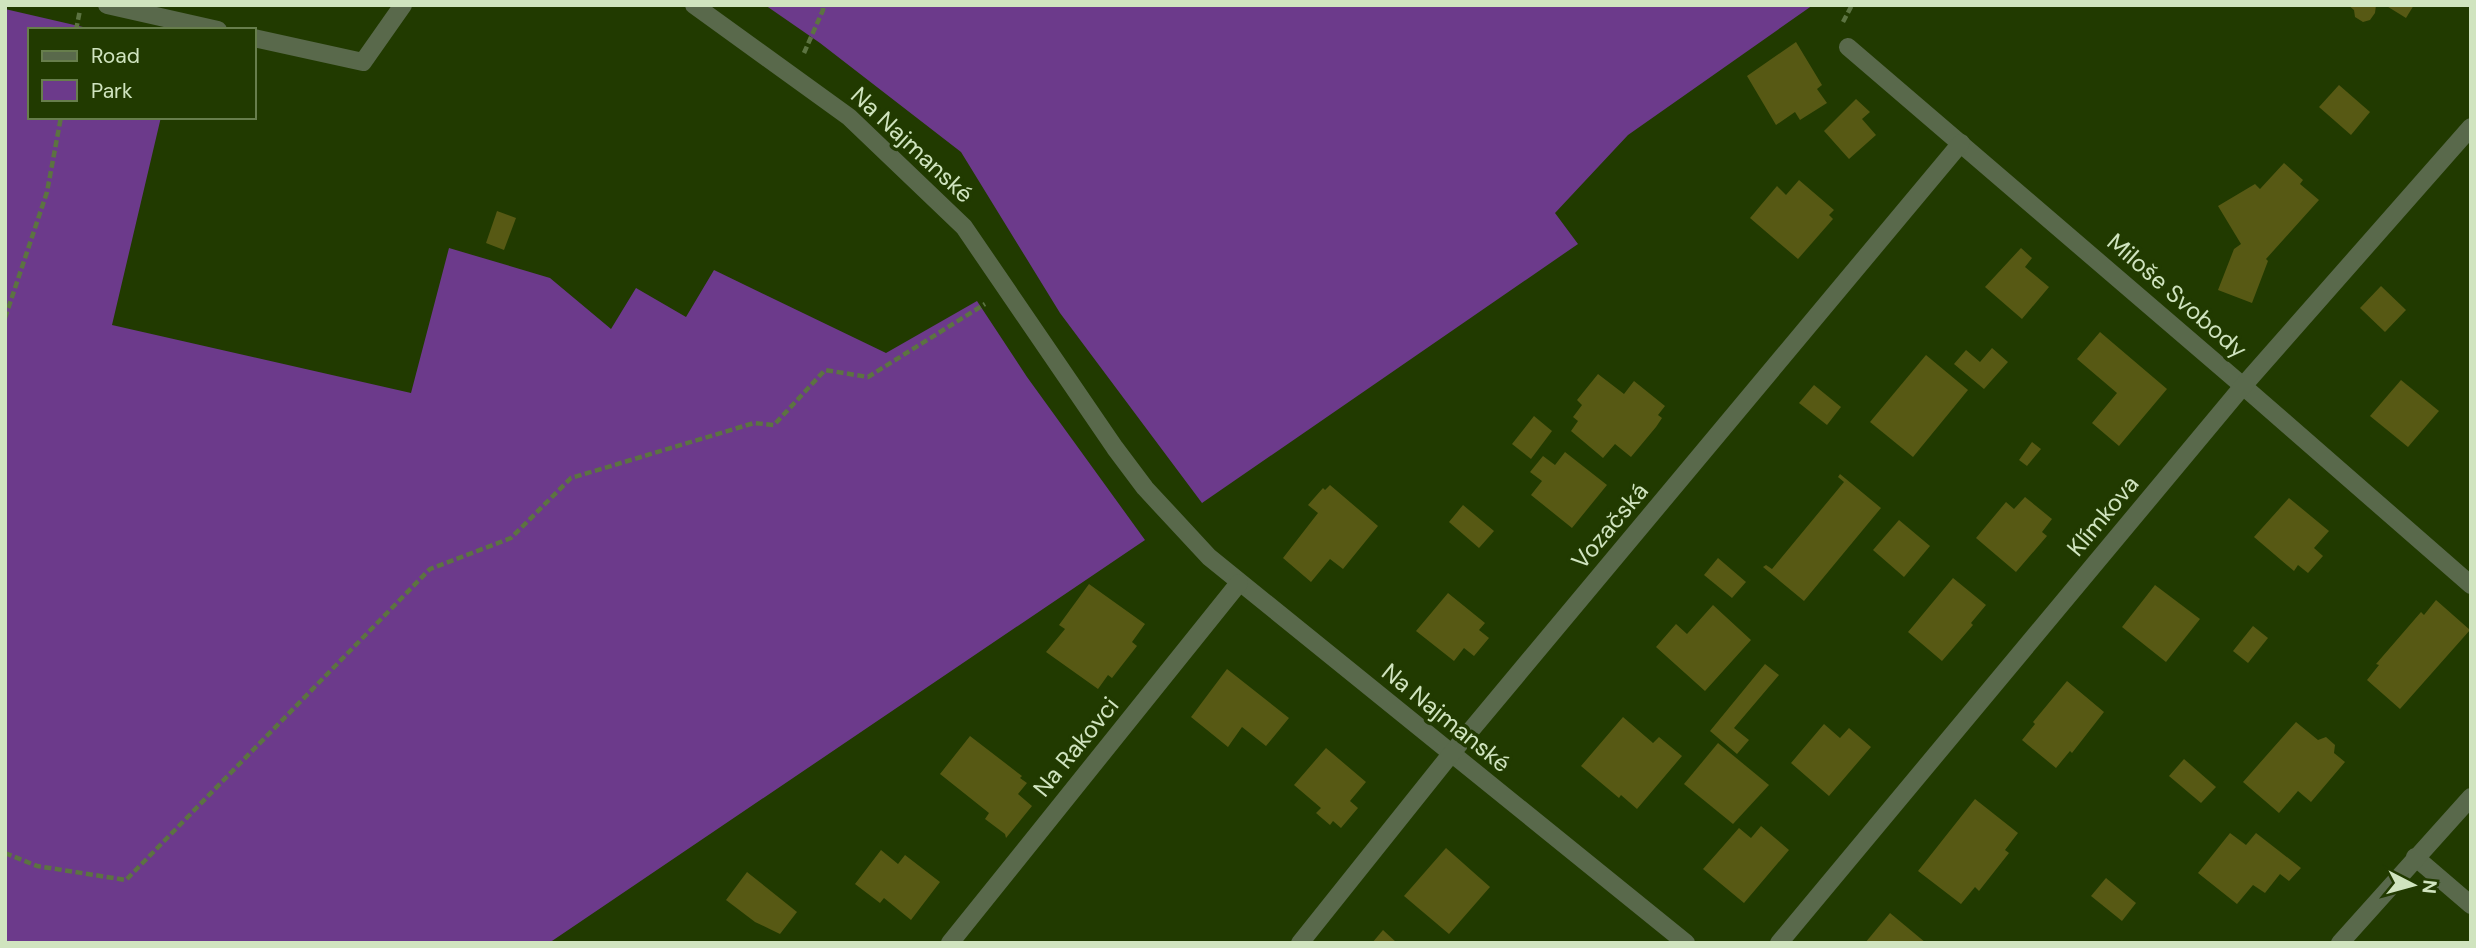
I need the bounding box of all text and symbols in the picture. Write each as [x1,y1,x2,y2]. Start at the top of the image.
legend [28,28,256,119]
text: Road [91,42,140,70]
text: Park [91,77,133,105]
street label: Na Najmanské [844,80,980,209]
street label: Miloše Svobody [2101,226,2254,365]
street label: Klímkova [2060,469,2145,562]
street label: Vozačská [1564,476,1655,575]
street label: Na Najmanské [1376,656,1517,779]
street label: Na Rakovci [1026,691,1125,803]
north arrow [2378,850,2448,920]
text: N [2416,879,2443,895]

